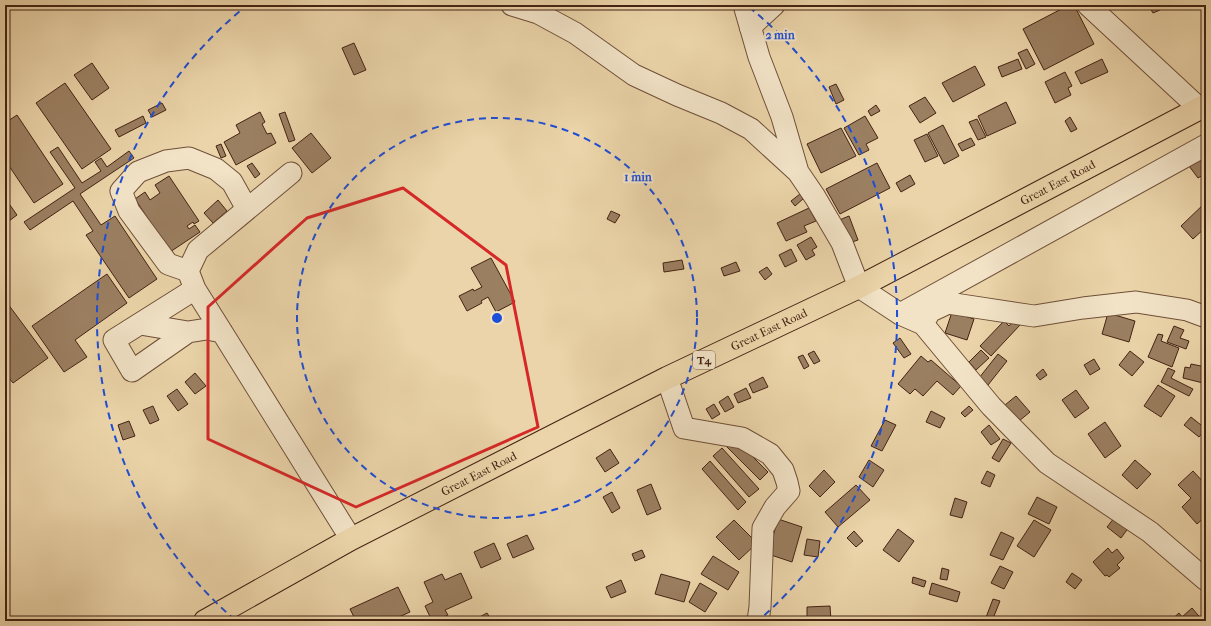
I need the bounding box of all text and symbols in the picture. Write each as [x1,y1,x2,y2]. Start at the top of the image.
text: 2 min [765,28,796,42]
street label: Great East Road [1018,157,1098,208]
text: 1 min [624,170,653,184]
street label: Great East Road [729,305,810,354]
centre of rings [490,311,504,325]
road number: T4 [693,351,715,369]
street label: Great East Road [439,449,519,499]

